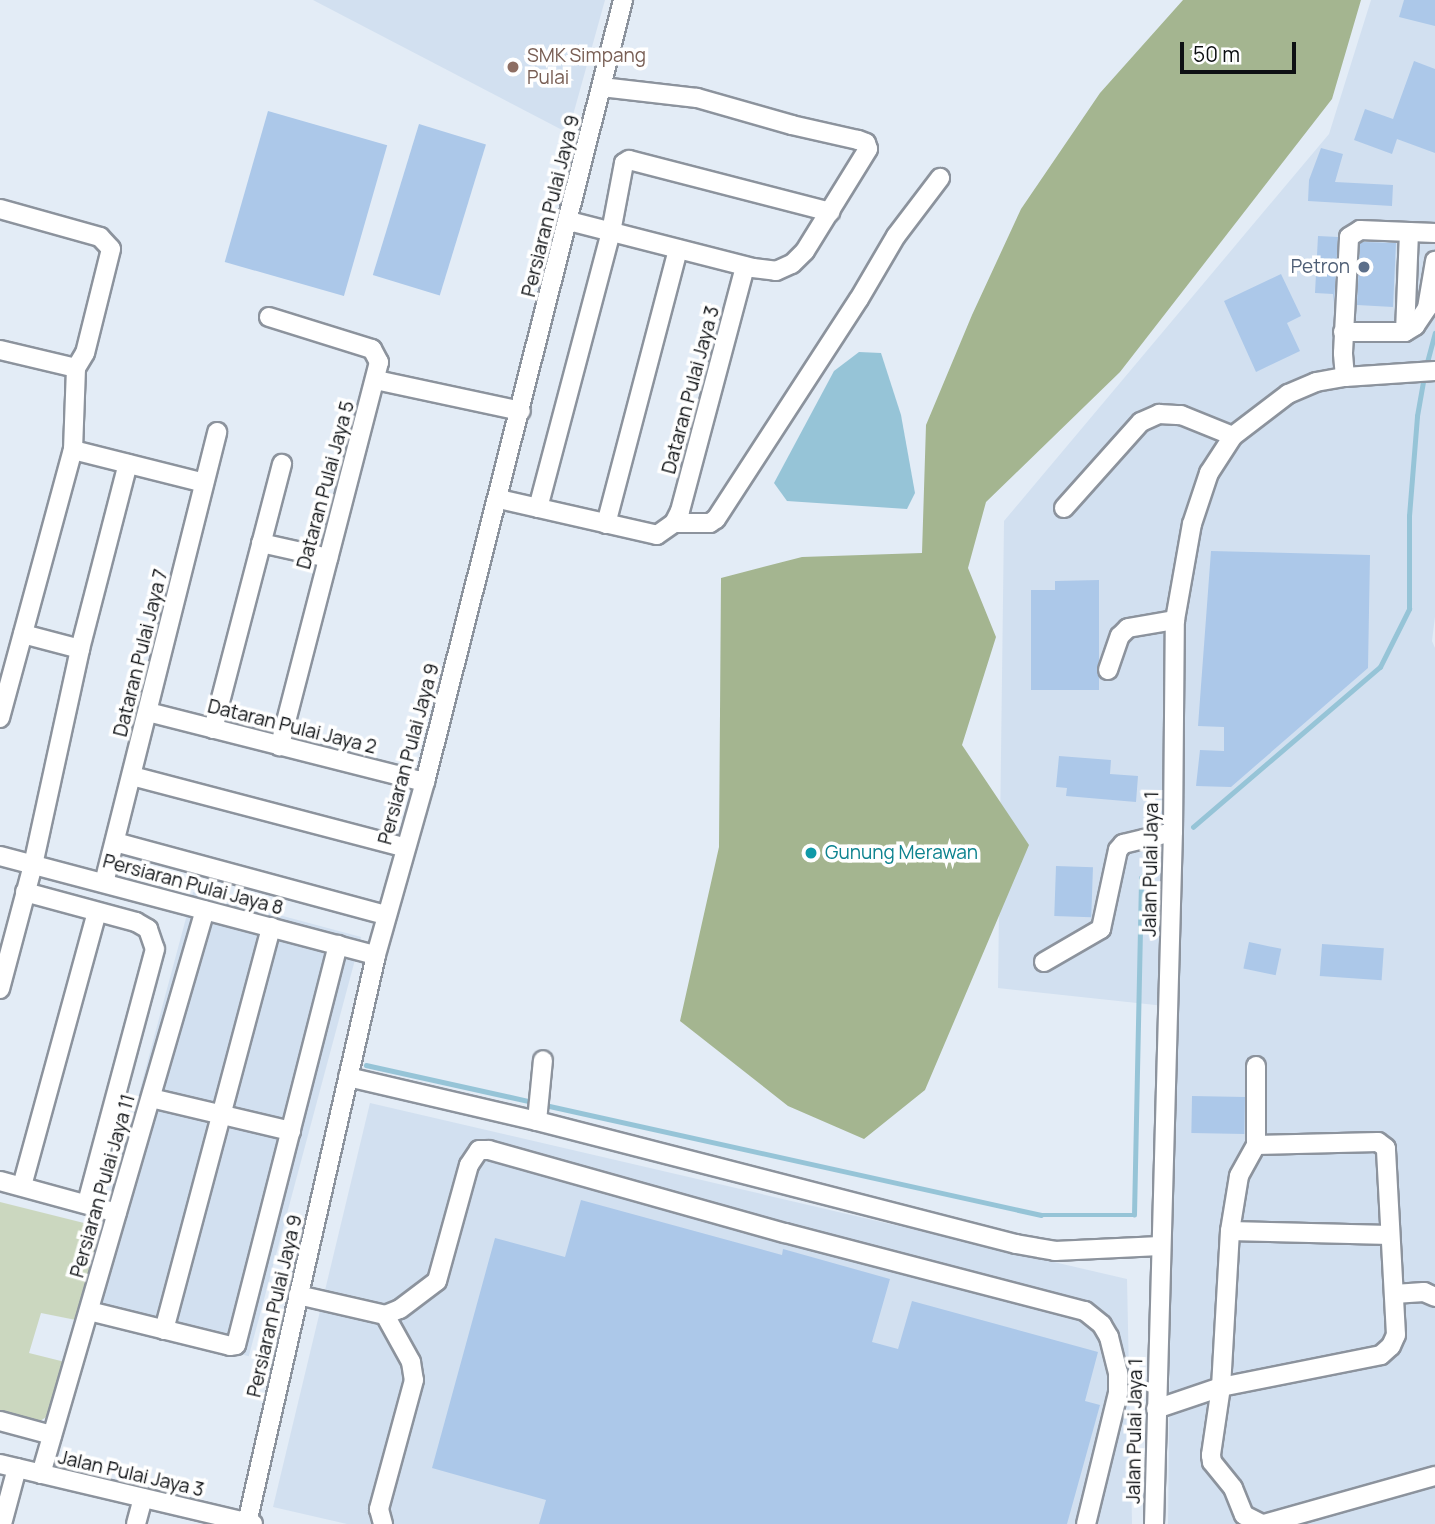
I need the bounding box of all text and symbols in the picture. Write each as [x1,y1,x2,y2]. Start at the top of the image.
scale bar [1183,28,1298,72]
text: 50 m [1193,40,1240,68]
place label: SMK Simpang Pulai [527,45,646,89]
marker: SMK Simpang Pulai [505,59,521,75]
street label: Persiaran Pulai Jaya 9 [517,113,585,299]
place label: Petron [1291,256,1350,278]
marker: Petron [1356,259,1372,275]
street label: Dataran Pulai Jaya 3 [658,304,724,476]
street label: Dataran Pulai Jaya 5 [293,398,359,572]
street label: Dataran Pulai Jaya 7 [109,567,173,739]
street label: Persiaran Pulai Jaya 9 [374,661,444,847]
street label: Dataran Pulai Jaya 2 [205,695,379,759]
street label: Jalan Pulai Jaya 1 [1138,791,1164,937]
place label: Gunung Merawan [825,842,978,864]
marker: Gunung Merawan [803,845,819,861]
street label: Persiaran Pulai Jaya 8 [100,850,286,920]
street label: Persiaran Pulai Jaya 11 [66,1092,140,1280]
street label: Persiaran Pulai Jaya 9 [243,1213,307,1399]
street label: Jalan Pulai Jaya 1 [1122,1358,1148,1504]
street label: Jalan Pulai Jaya 3 [56,1446,206,1502]

